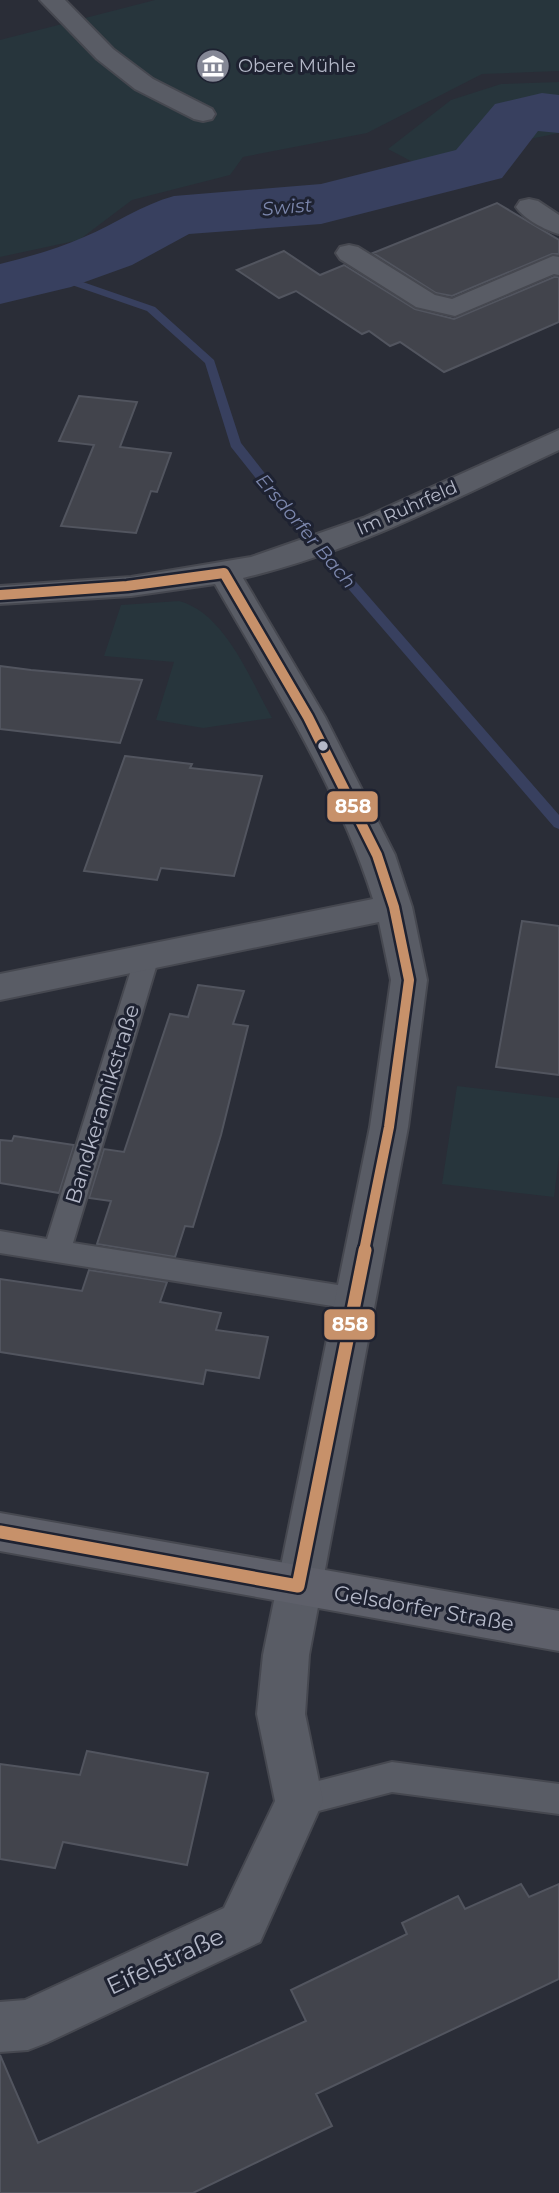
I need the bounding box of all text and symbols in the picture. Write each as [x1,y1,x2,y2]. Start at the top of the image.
museum icon: Obere Mühle [194,47,232,85]
place label: Obere Mühle [238,55,356,77]
water label: Swist [261,193,313,221]
water label: Ersdorfer Bach [251,469,361,593]
street label: Im Ruhrfeld [353,476,461,540]
unlabelled marker [316,739,330,753]
line badge: 858 [326,790,379,823]
text: 858 [335,795,371,818]
street label: Bandkeramikstraße [60,1001,144,1207]
line badge: 858 [323,1308,376,1341]
text: 858 [332,1313,368,1336]
street label: Gelsdorfer Straße [332,1580,516,1636]
street label: Eifelstraße [102,1921,228,2001]

